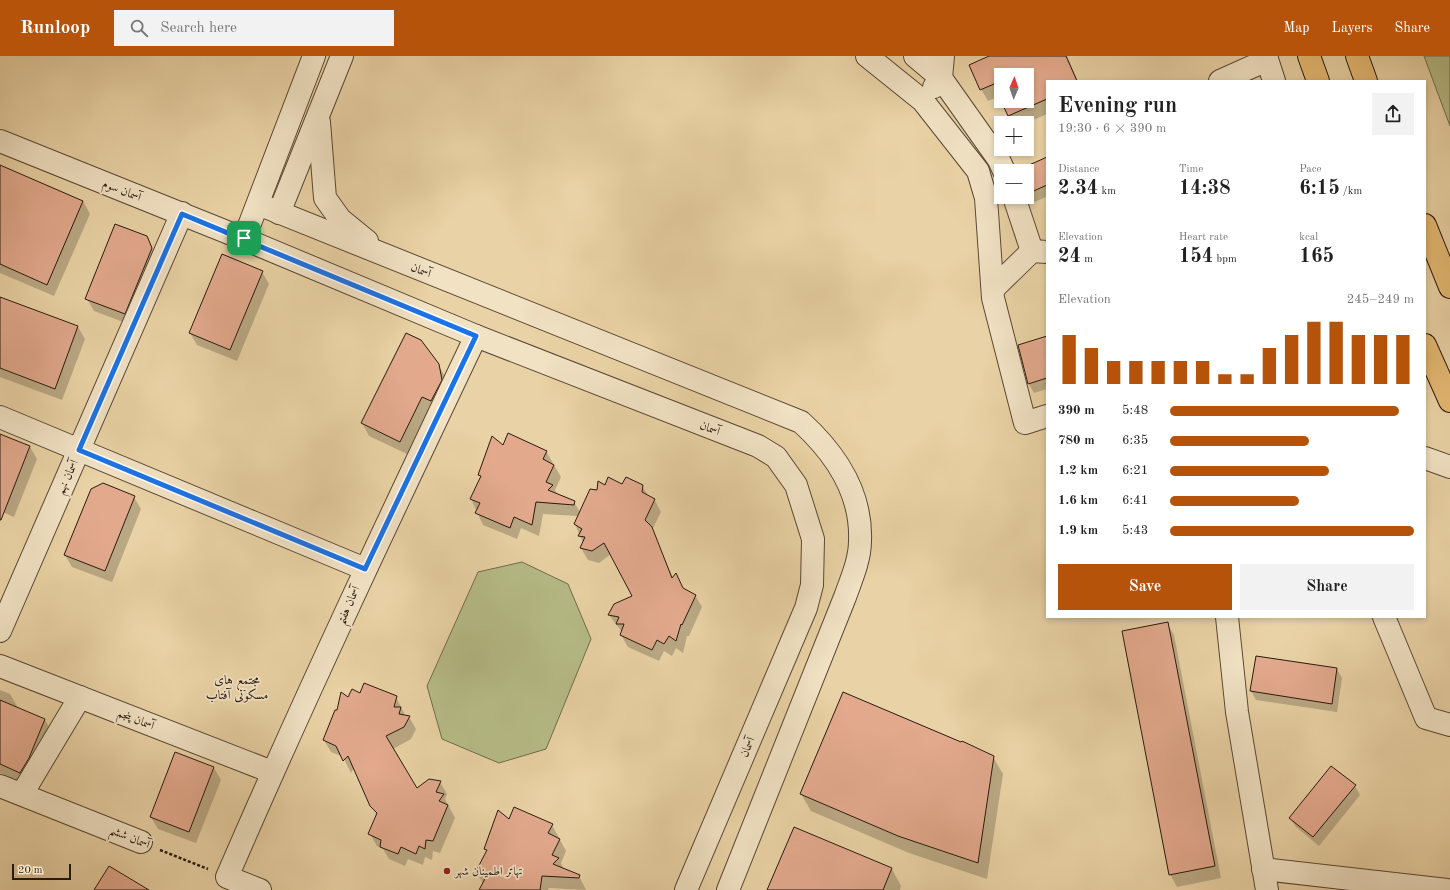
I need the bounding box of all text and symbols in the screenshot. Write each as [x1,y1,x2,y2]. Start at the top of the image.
search box [114,10,394,46]
icon: search [128,17,150,39]
text: Runloop [20,19,90,38]
text: Search here [160,21,237,36]
text: Map [1284,21,1310,35]
text: Layers [1332,21,1373,35]
text: Share [1395,21,1430,35]
north arrow [994,68,1034,108]
map controls [994,68,1034,204]
button: share [1372,93,1414,135]
text: Evening run [1058,95,1177,117]
button: + [994,116,1034,156]
text: 19:30 · 6 × 390 m [1058,122,1166,135]
button: − [994,164,1034,204]
text: Distance [1058,164,1099,175]
text: Time [1179,164,1203,175]
text: Pace [1299,164,1322,175]
street label: آسمان سوم [99,175,145,208]
text: 2.34 [1058,179,1098,199]
text: 14:38 [1179,179,1231,199]
text: 6:15 [1299,179,1340,199]
text: km [1098,186,1116,197]
text: /km [1340,186,1362,197]
pin [227,221,261,255]
icon: arrive [233,227,255,249]
text: Elevation [1058,232,1103,243]
text: Heart rate [1179,232,1228,243]
text: kcal [1299,232,1318,243]
text: 24 [1058,247,1081,267]
text: 154 [1179,247,1213,267]
text: 165 [1299,247,1334,267]
text: m [1081,254,1093,265]
text: bpm [1213,254,1237,265]
street label: آسمان [409,259,435,281]
text: Elevation [1058,293,1111,306]
text: 245–249 m [1347,293,1414,306]
text: 390 m [1058,404,1095,417]
text: 5:48 [1122,404,1148,417]
street label: آسمان [698,417,724,439]
text: 780 m [1058,434,1095,447]
text: 6:35 [1122,434,1148,447]
street label: آسمان نهم [52,456,85,498]
text: 1.2 km [1058,464,1098,477]
text: 6:21 [1122,464,1148,477]
text: 1.6 km [1058,494,1098,507]
text: 6:41 [1122,494,1148,507]
text: 1.9 km [1058,524,1098,537]
text: 5:43 [1122,524,1148,537]
button: Save [1058,564,1232,610]
button: Share [1240,564,1414,610]
street label: آسمان هفتم [332,582,368,628]
district label: مجتمع های مسکونی آفتاب [206,674,268,703]
street label: آسمان پنجم [114,705,158,737]
street label: آسمان [736,733,758,759]
street label: آسمان ششم [106,822,154,857]
scale bar [12,862,71,881]
text: 20 m [18,865,43,876]
marker: تهاتر اطمینان شهر [442,866,452,876]
place label: تهاتر اطمینان شهر [453,866,523,879]

